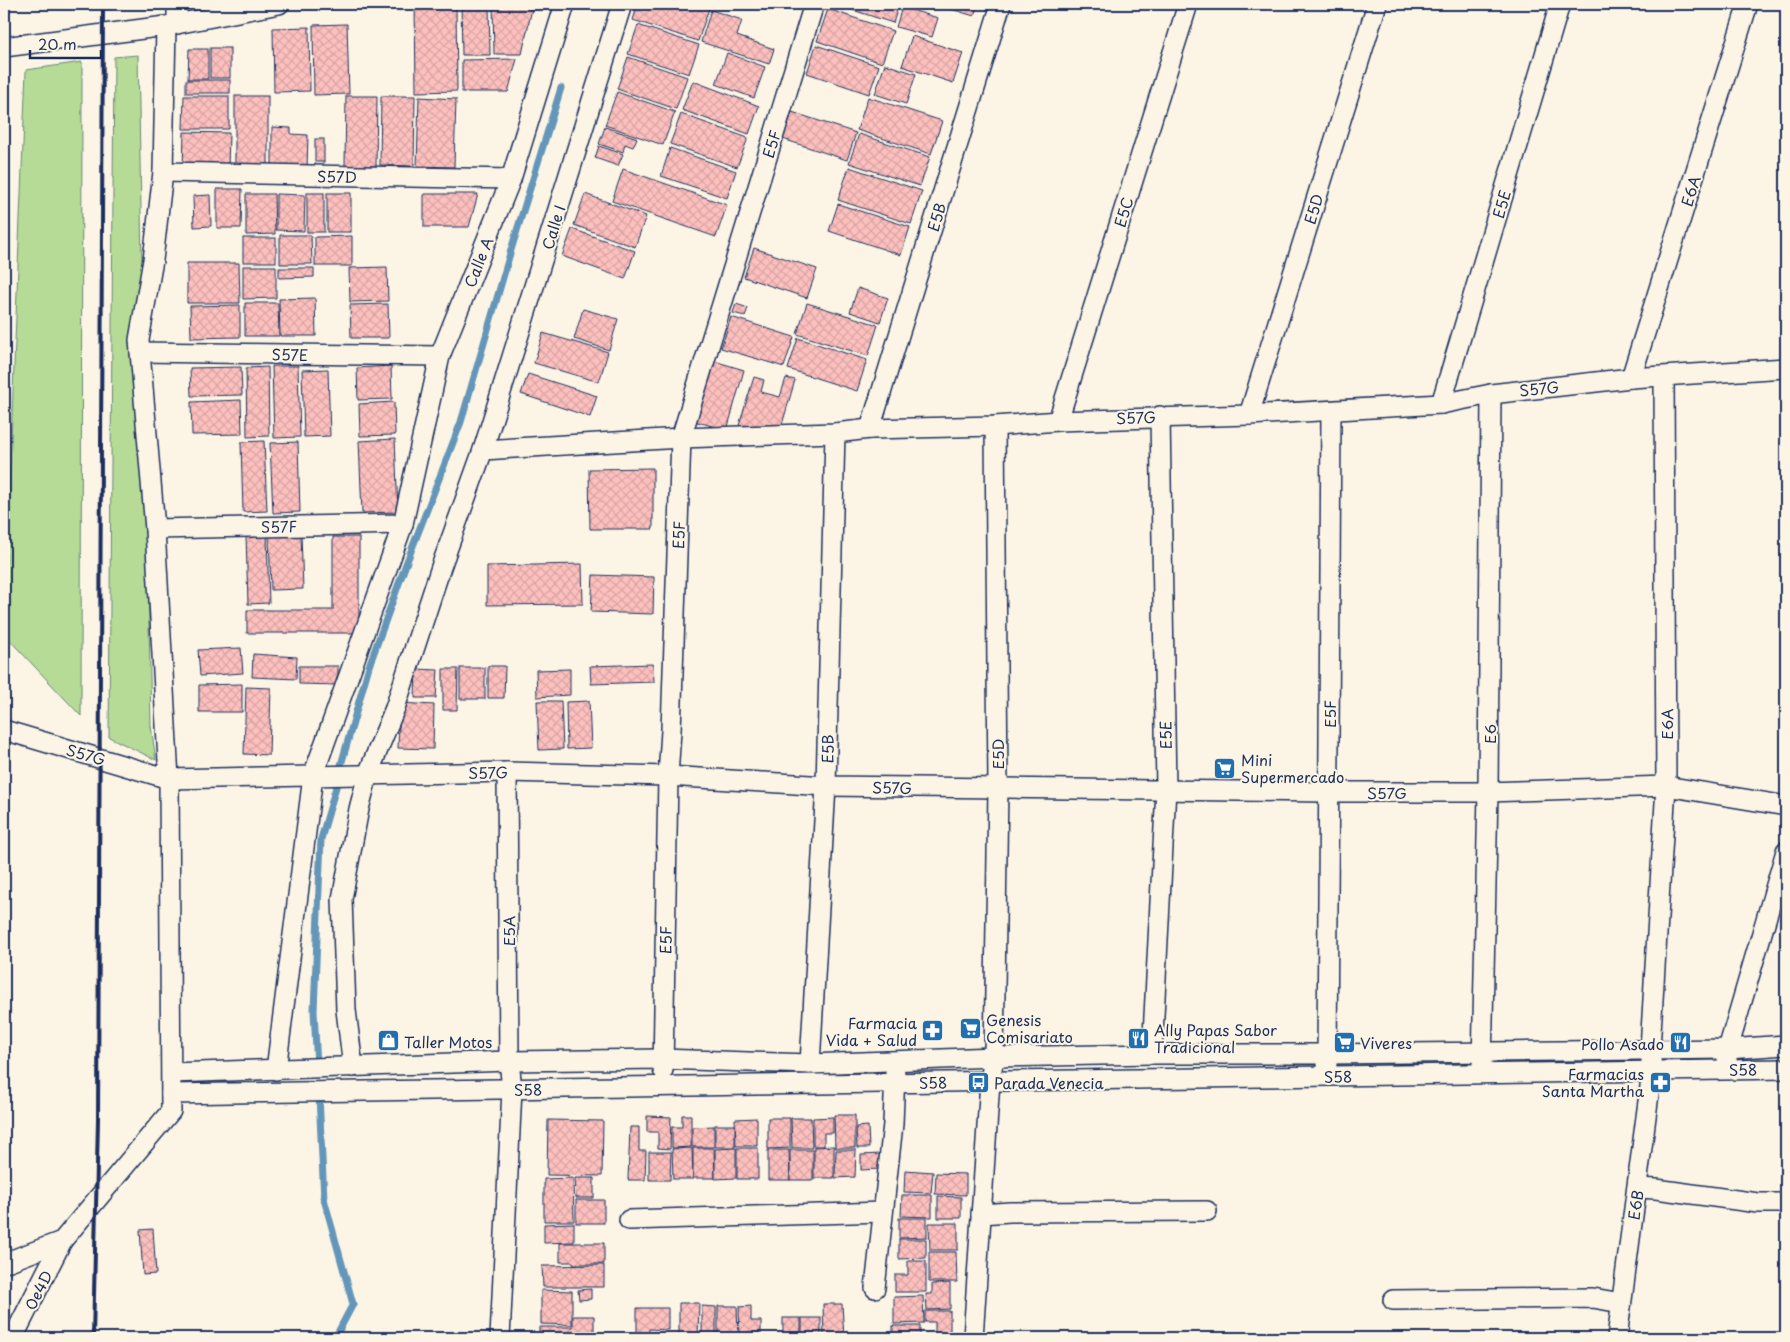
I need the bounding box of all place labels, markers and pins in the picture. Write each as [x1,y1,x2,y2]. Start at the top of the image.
place label: Mini Supermercado [1241,748,1344,788]
supermarket icon: Mini Supermercado [1213,756,1237,780]
place label: Genesis Comisariato [986,1008,1073,1048]
place label: Farmacia Vida + Salud [826,1011,918,1051]
supermarket icon: Genesis Comisariato [958,1016,982,1040]
place label: Ally Papas Sabor Tradicional [1154,1018,1277,1058]
pharmacy icon: Farmacia Vida + Salud [921,1019,945,1043]
restaurant icon: Ally Papas Sabor Tradicional [1126,1026,1150,1050]
shop icon: Taller Motos [376,1029,400,1053]
place label: Taller Motos [404,1030,492,1053]
supermarket icon: Viveres [1332,1030,1356,1054]
place label: Viveres [1360,1031,1412,1054]
restaurant icon: Pollo Asado [1668,1031,1692,1055]
place label: Pollo Asado [1581,1032,1664,1055]
place label: Farmacias Santa Martha [1542,1062,1645,1102]
bus stop icon: Parada Venecia [966,1070,990,1094]
pharmacy icon: Farmacias Santa Martha [1648,1070,1672,1094]
place label: Parada Venecia [994,1071,1104,1094]

